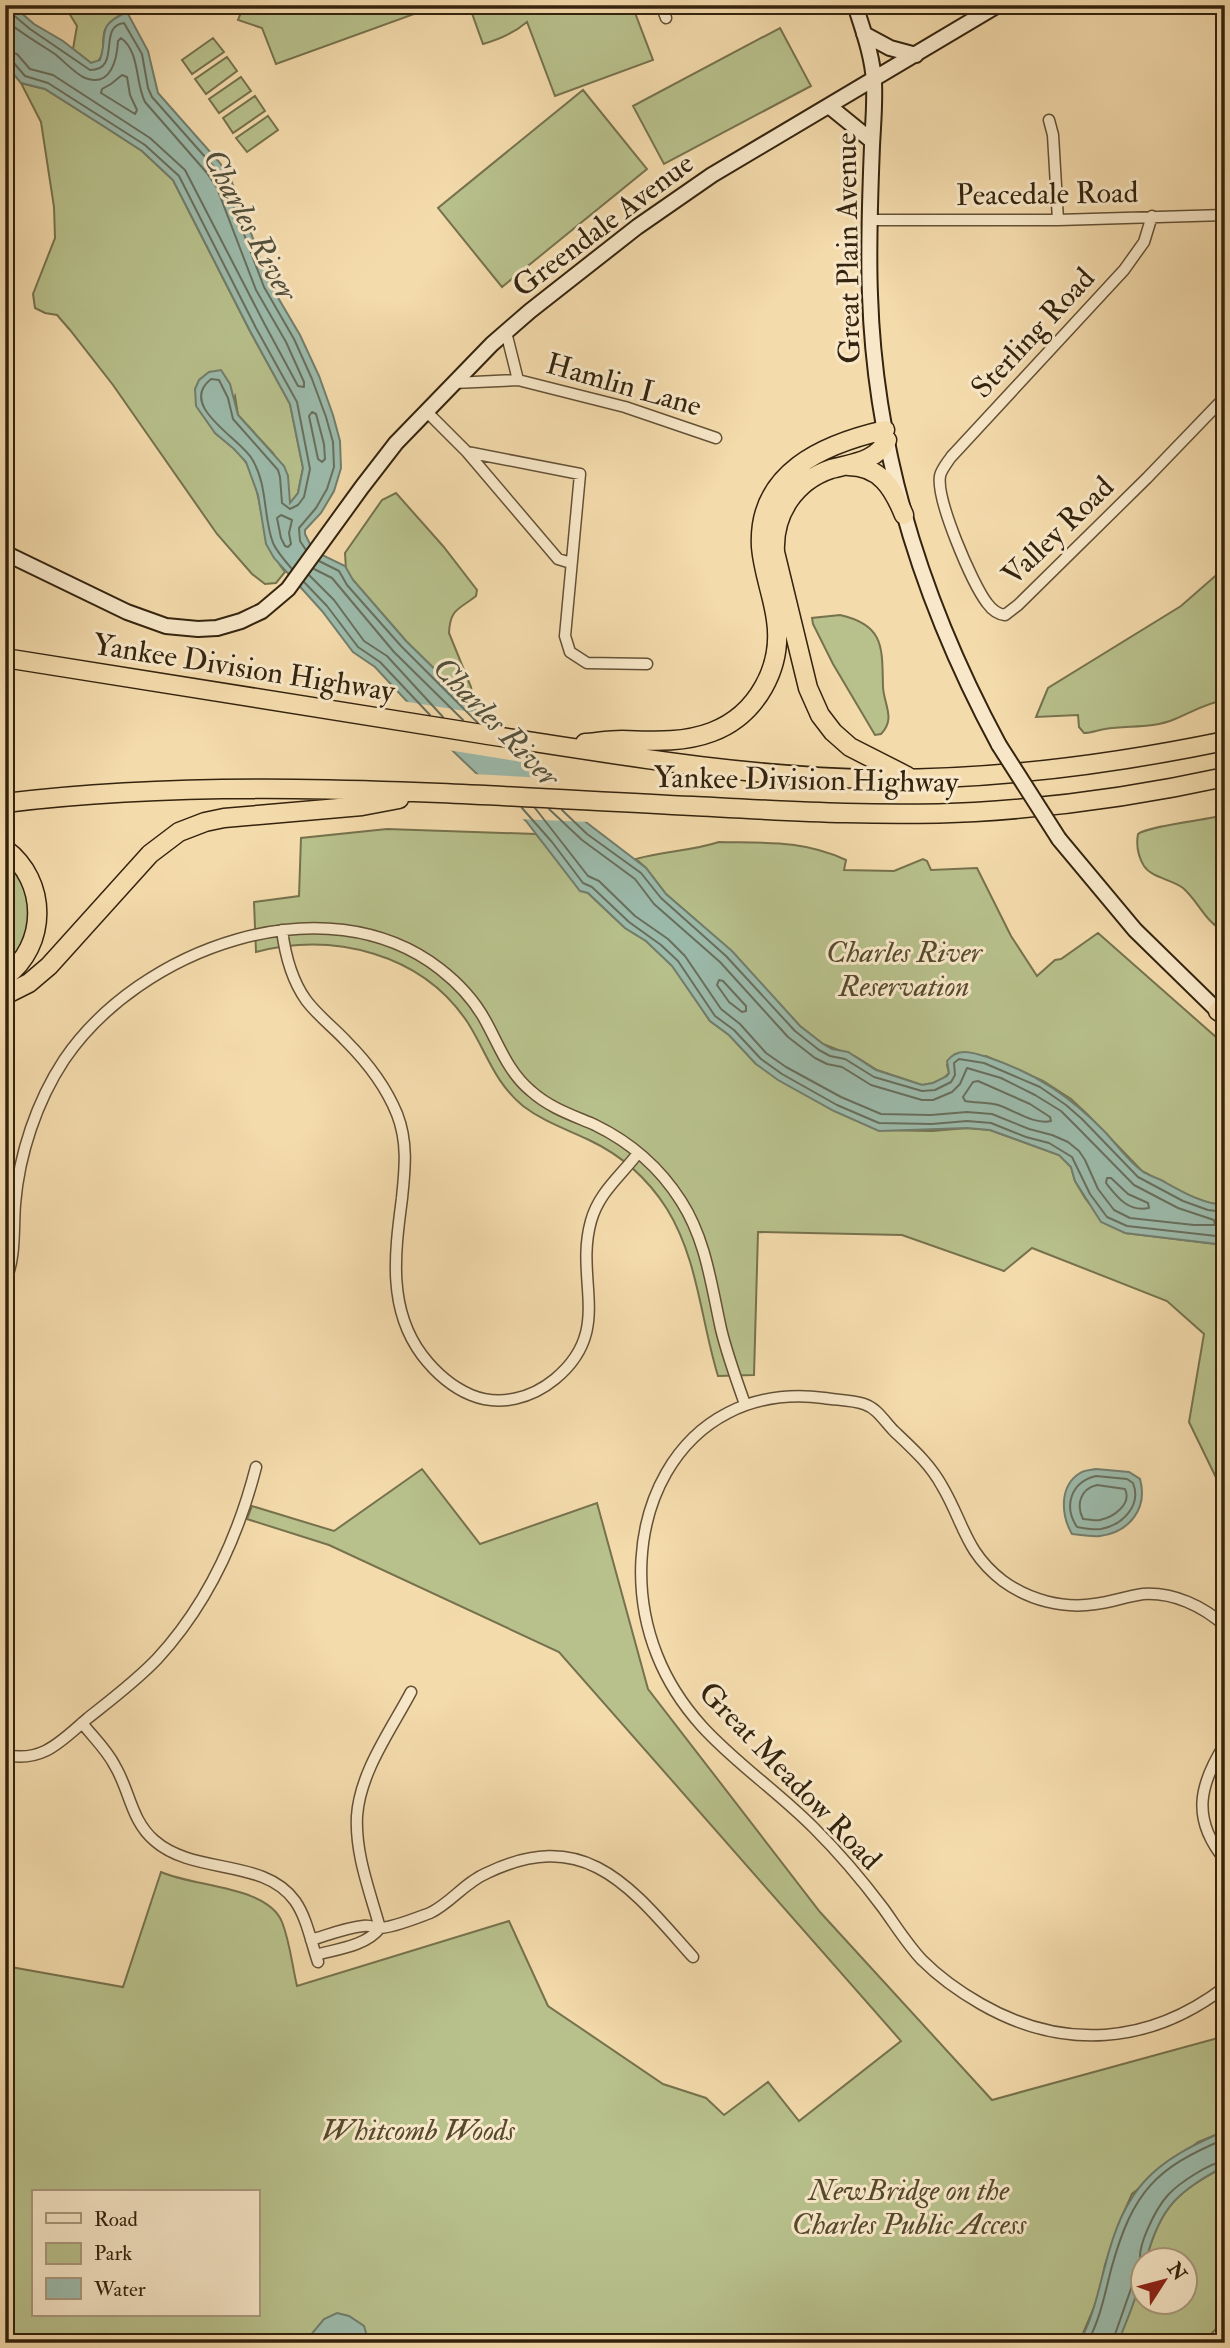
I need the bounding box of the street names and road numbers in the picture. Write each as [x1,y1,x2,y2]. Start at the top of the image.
street label: Great Plain Avenue [827,132,869,364]
street label: Greendale Avenue [505,145,701,305]
street label: Peacedale Road [955,174,1139,214]
street label: Sterling Road [963,260,1103,406]
street label: Hamlin Lane [542,345,706,425]
street label: Valley Road [994,469,1122,593]
street label: Yankee Division Highway [91,626,398,710]
street label: Yankee Division Highway [653,759,960,801]
street label: Great Meadow Road [691,1674,889,1878]

